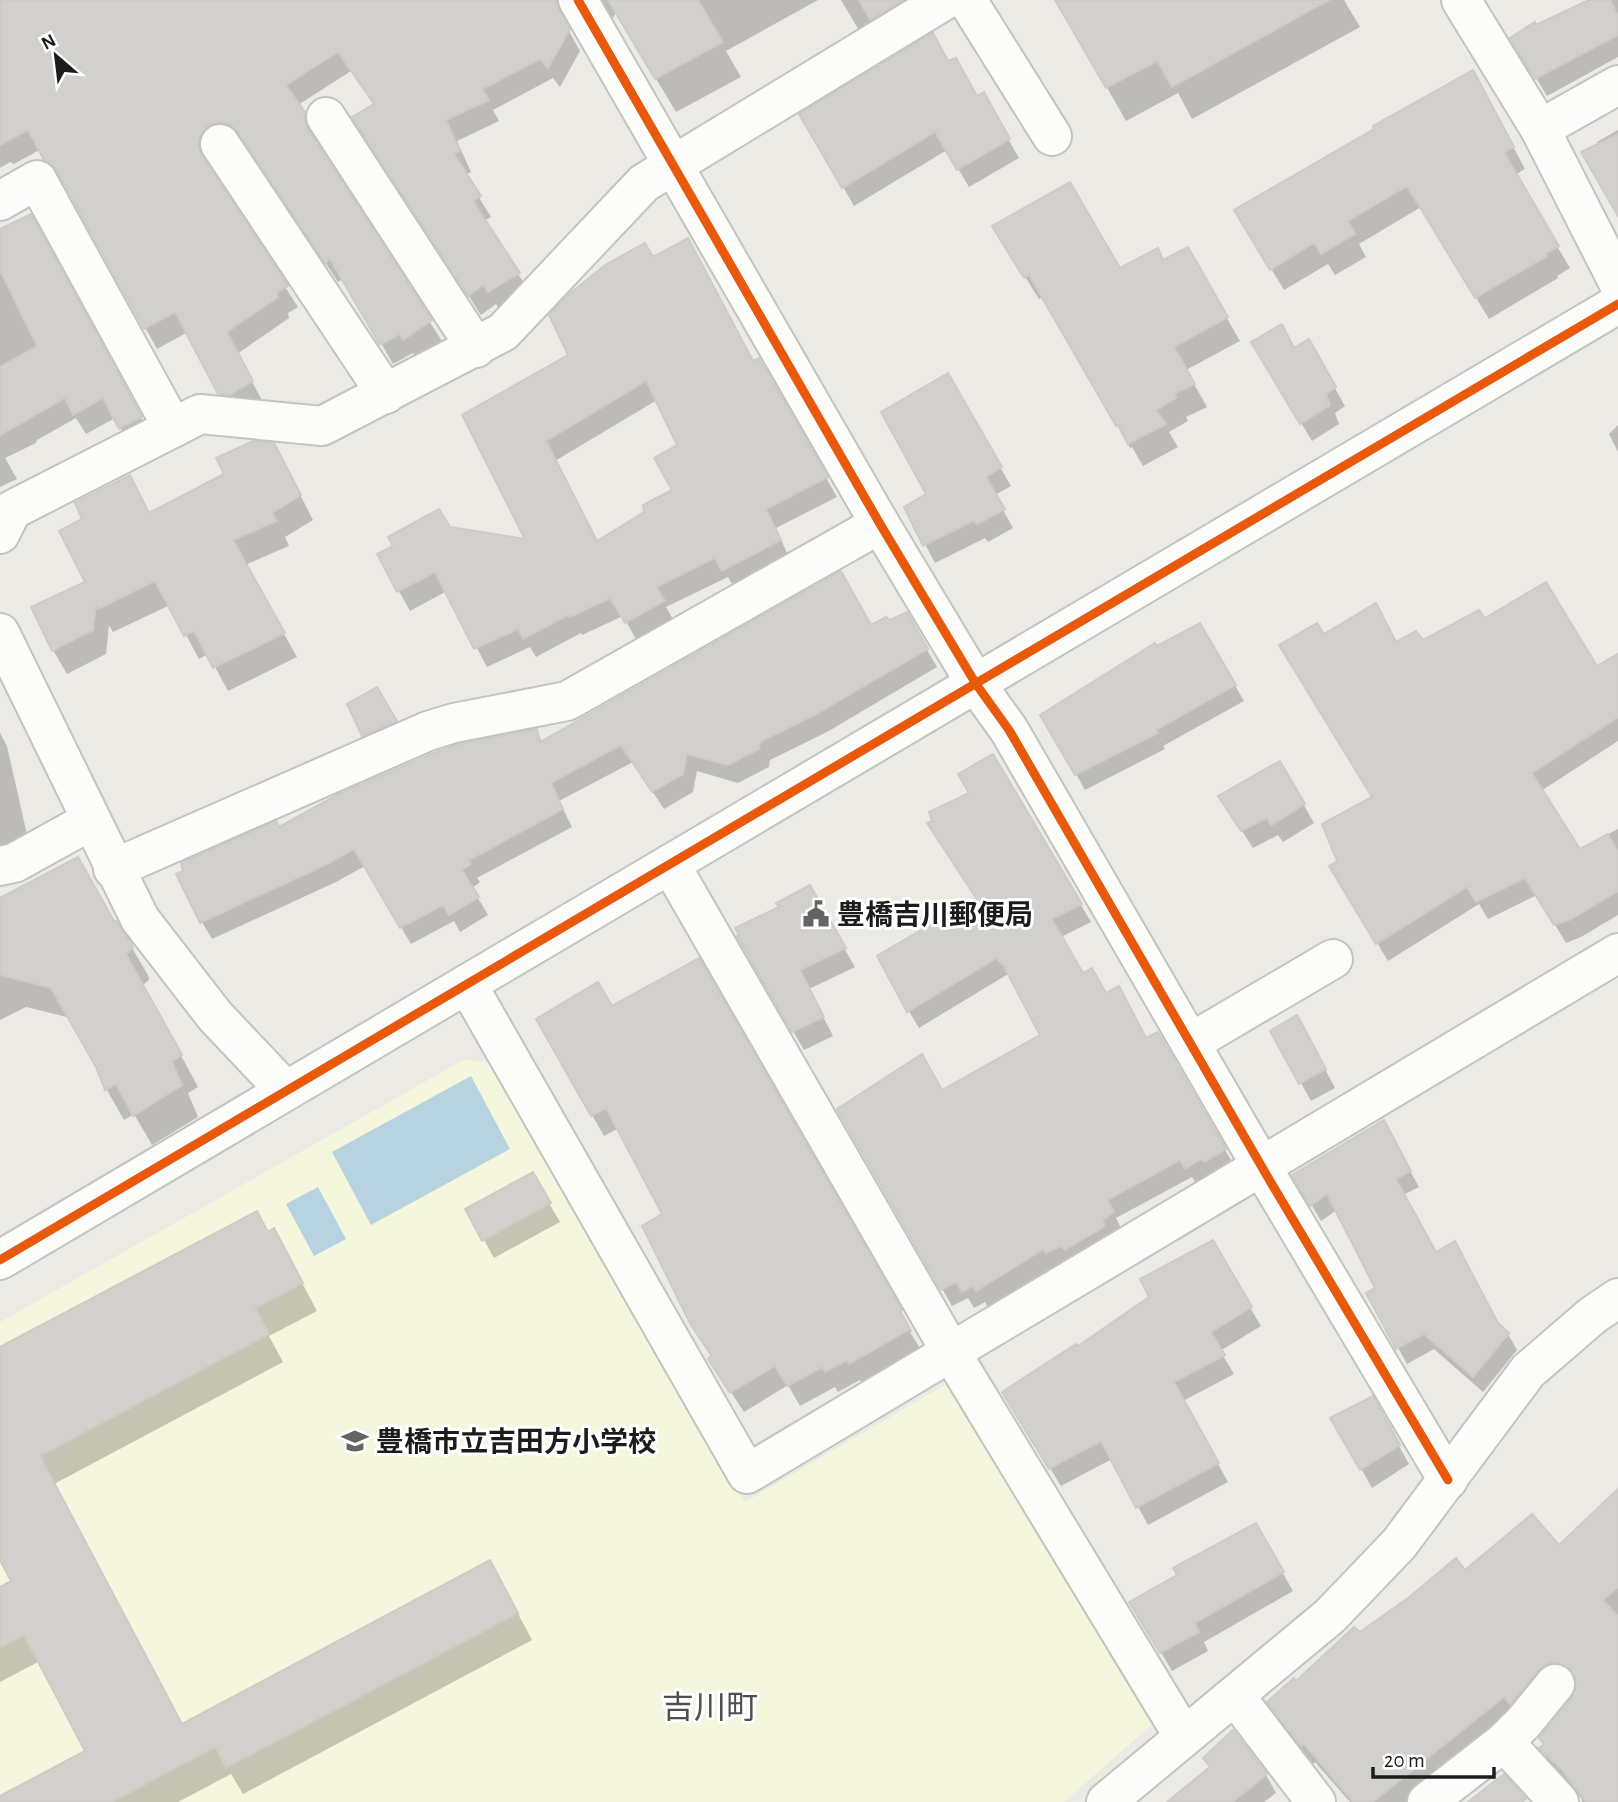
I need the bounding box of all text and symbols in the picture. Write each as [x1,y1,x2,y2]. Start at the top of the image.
north arrow [21,21,91,91]
text: N [38,31,59,54]
public building icon: 豊橋吉川郵便局 [801,899,831,929]
place label: 豊橋吉川郵便局 [837,900,1033,930]
school or university icon: 豊橋市立吉田方小学校 [340,1426,370,1456]
place label: 豊橋市立吉田方小学校 [376,1427,656,1457]
district label: 吉川町 [662,1691,758,1724]
scale bar [1373,1736,1494,1780]
text: 20 m [1384,1750,1425,1771]

